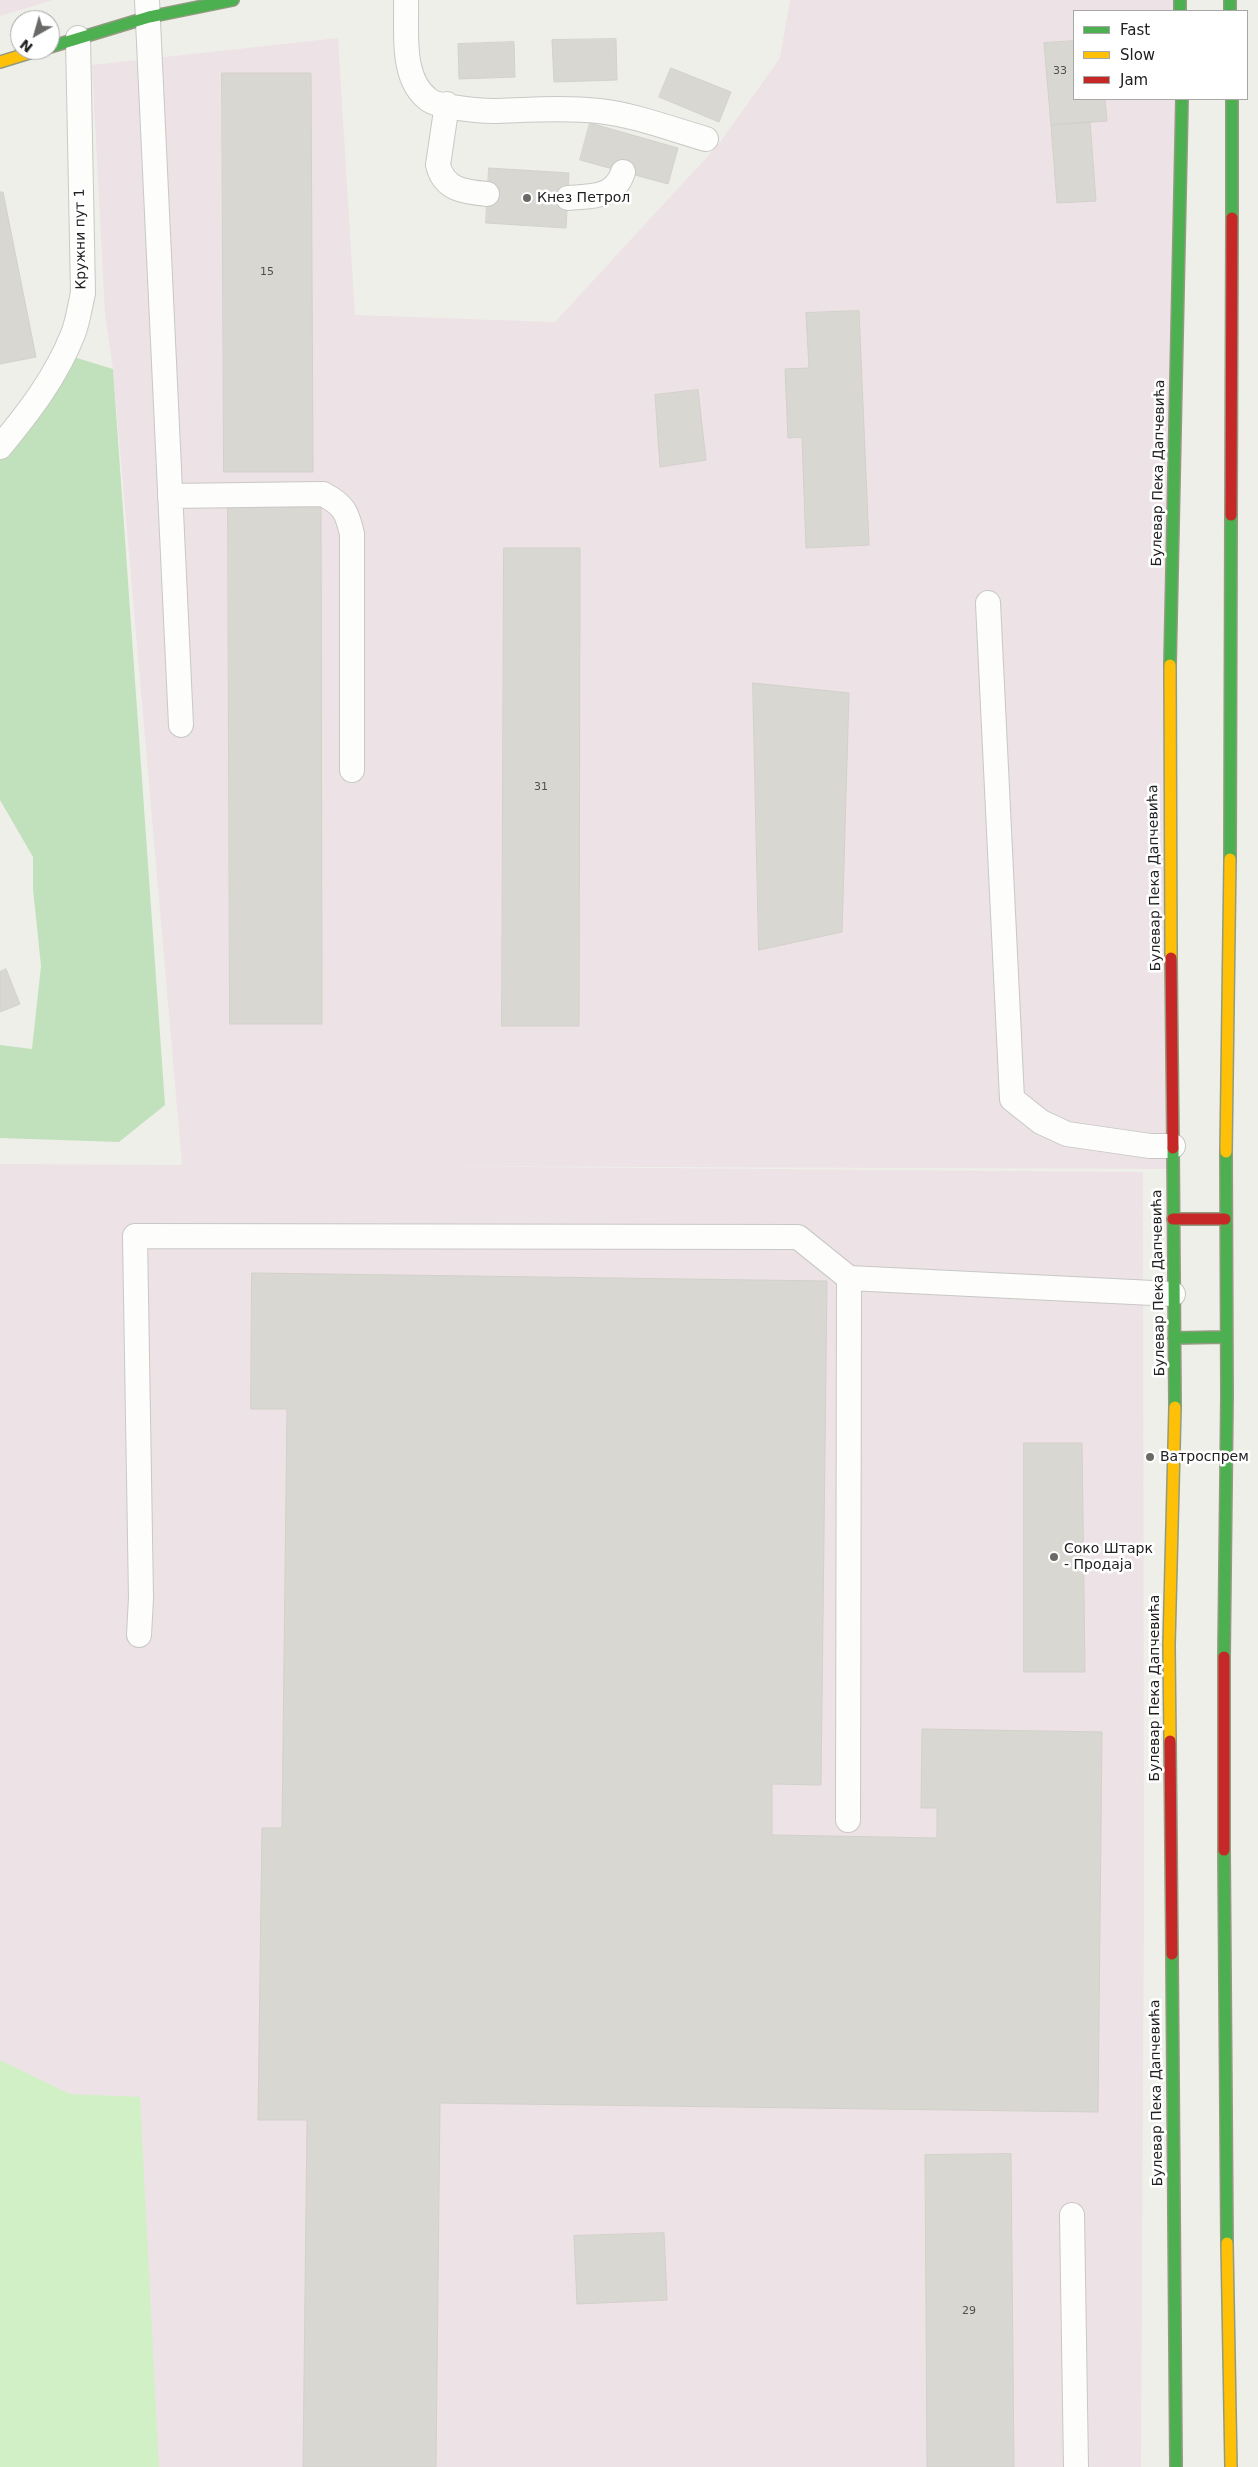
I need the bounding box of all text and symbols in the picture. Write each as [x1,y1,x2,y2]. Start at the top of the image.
north arrow [10,10,60,60]
legend [1073,10,1248,100]
text: Fast [1120,21,1150,39]
text: N [17,36,36,56]
text: Slow [1120,46,1155,64]
house number: 33 [1053,64,1067,78]
text: Jam [1120,71,1148,89]
street label: Кружни пут 1 [72,188,90,290]
place label: Кнез Петрол [537,190,630,206]
marker: Кнез Петрол [521,192,533,204]
house number: 15 [260,265,274,279]
street label: Булевар Пека Дапчевића [1149,379,1169,567]
house number: 31 [534,780,548,794]
street label: Булевар Пека Дапчевића [1145,784,1165,972]
street label: Булевар Пека Дапчевића [1149,1189,1169,1377]
place label: Ватроспрем [1160,1449,1249,1465]
marker: Ватроспрем [1144,1451,1156,1463]
place label: Соко Штарк - Продаја [1064,1541,1153,1574]
marker: Соко Штарк - Продаја [1048,1551,1060,1563]
street label: Булевар Пека Дапчевића [1147,1595,1163,1781]
street label: Булевар Пека Дапчевића [1147,1999,1167,2187]
house number: 29 [962,2304,976,2318]

